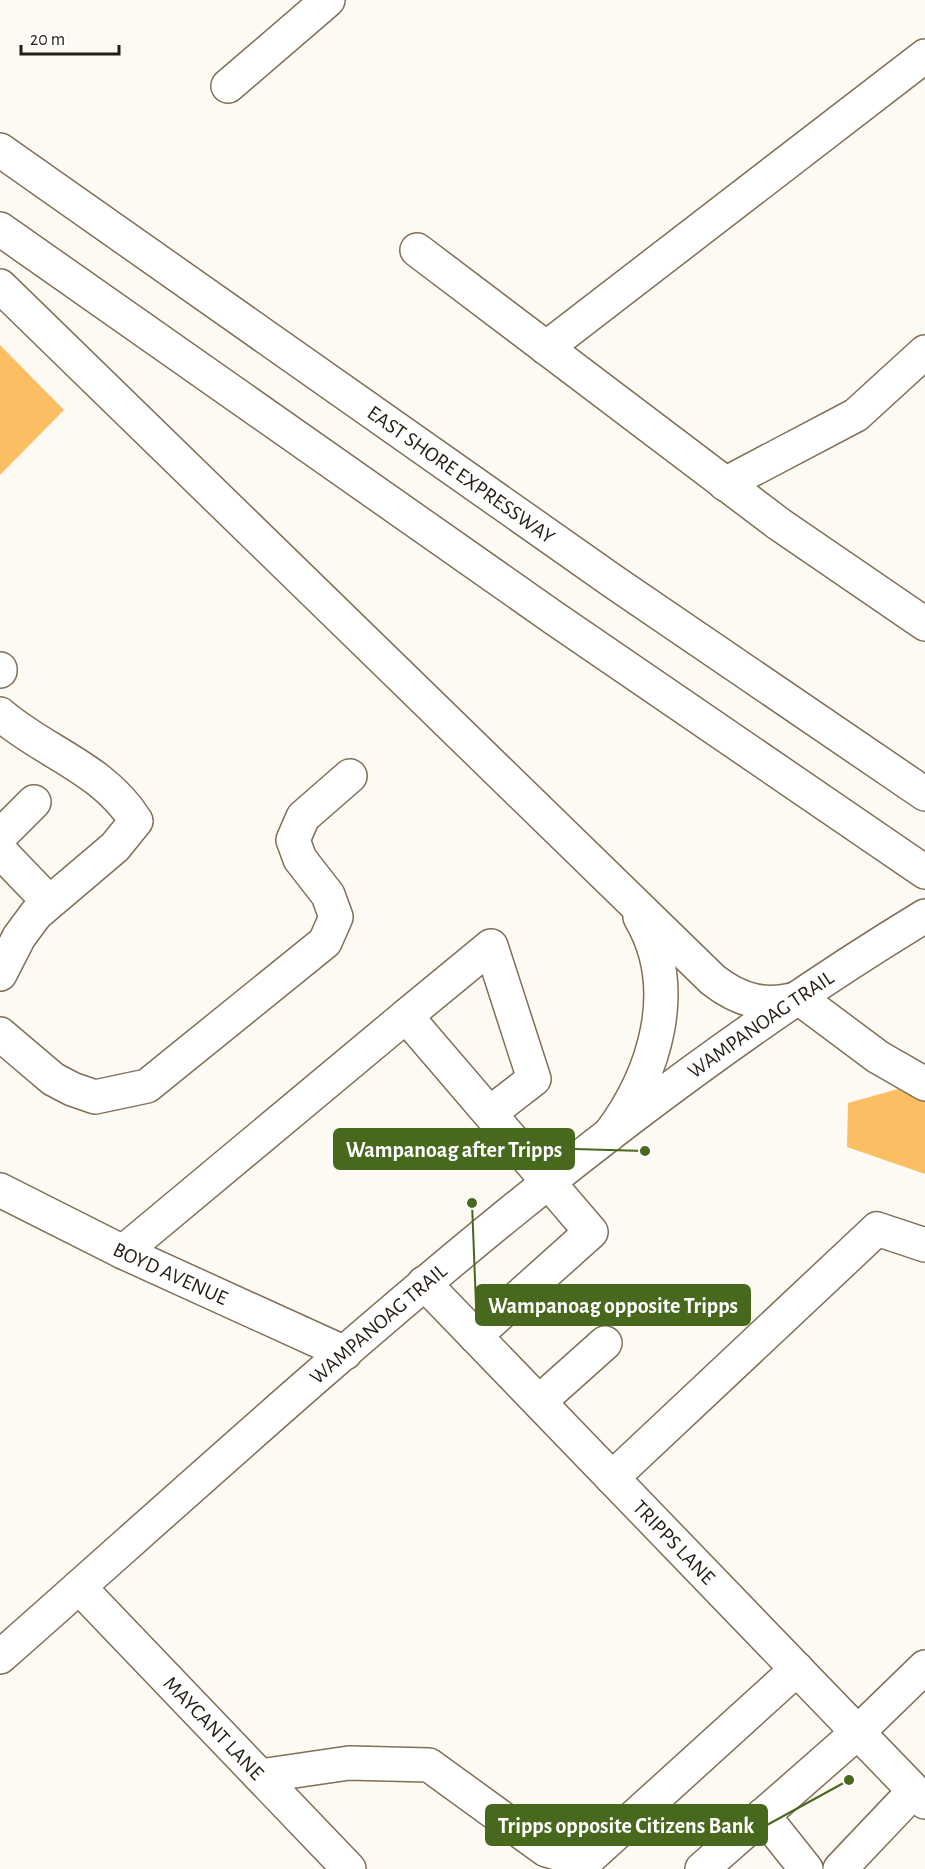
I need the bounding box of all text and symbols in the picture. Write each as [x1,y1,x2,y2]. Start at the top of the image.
scale bar [21,18,118,56]
text: 20 m [30,31,65,49]
street label: EAST SHORE EXPRESSWAY [363,402,559,548]
street label: WAMPANOAG TRAIL [684,967,838,1083]
callout: Wampanoag after Tripps [334,1129,574,1169]
text: Wampanoag after Tripps [346,1139,562,1161]
street label: BOYD AVENUE [110,1239,231,1309]
street label: WAMPANOAG TRAIL [306,1260,451,1388]
callout: Wampanoag opposite Tripps [476,1285,750,1325]
text: Wampanoag opposite Tripps [488,1295,738,1317]
street label: TRIPPS LANE [629,1496,719,1589]
street label: MAYCANT LANE [159,1672,268,1784]
callout: Tripps opposite Citizens Bank [486,1805,767,1845]
text: Tripps opposite Citizens Bank [498,1815,754,1837]

